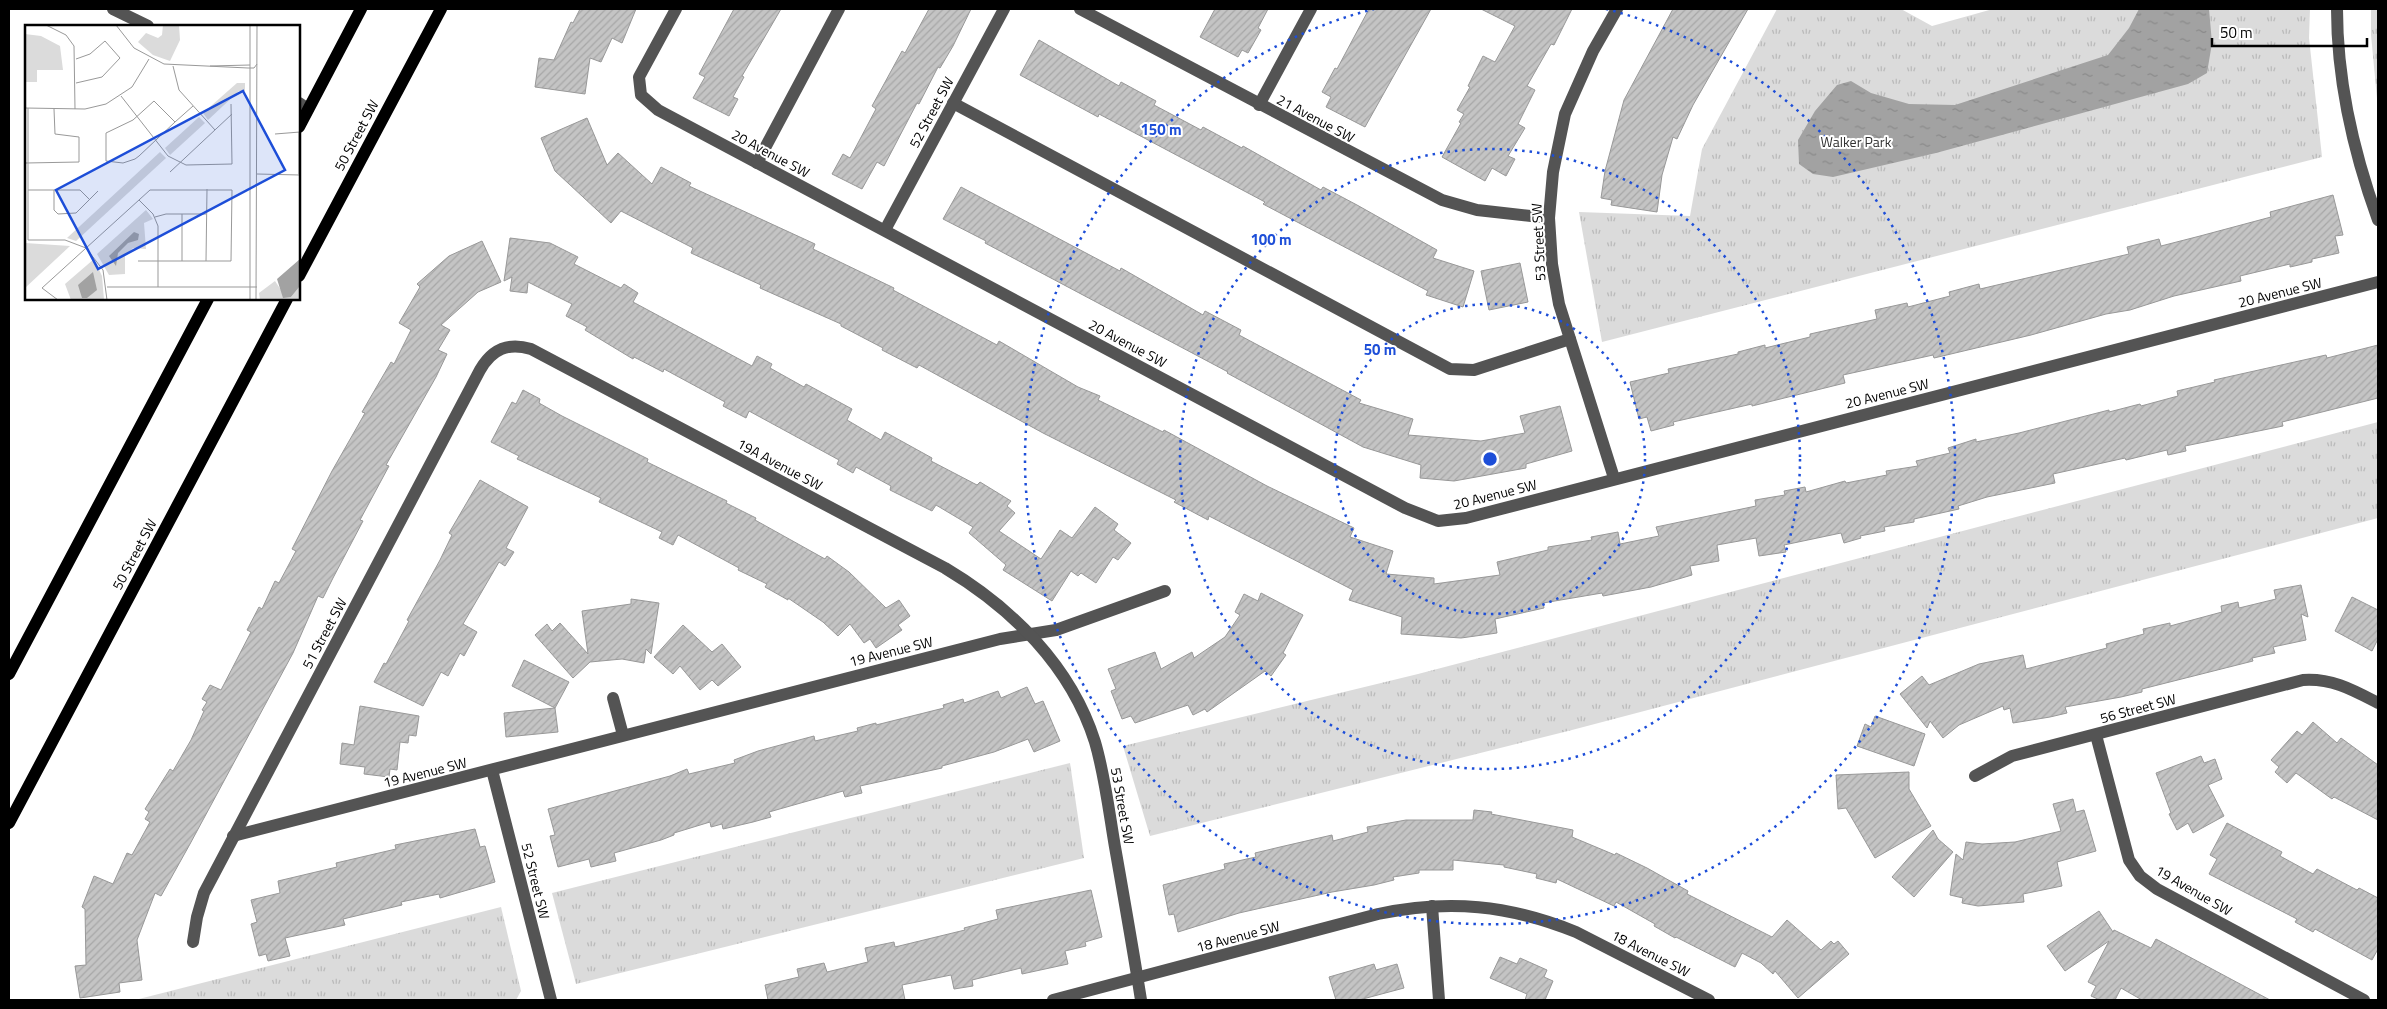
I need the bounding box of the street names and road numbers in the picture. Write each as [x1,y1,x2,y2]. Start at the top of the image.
street label: 52 Street SW [903,73,959,151]
street label: 21 Avenue SW [1273,89,1359,147]
street label: 50 Street SW [328,96,384,174]
street label: 20 Avenue SW [728,124,814,182]
street label: 53 Street SW [1525,203,1551,281]
street label: 20 Avenue SW [2236,271,2324,313]
street label: 20 Avenue SW [1085,314,1171,372]
street label: 20 Avenue SW [1843,372,1931,414]
street label: 19A Avenue SW [734,433,826,495]
street label: 20 Avenue SW [1451,473,1539,515]
street label: 50 Street SW [106,515,162,593]
street label: 51 Street SW [296,594,352,672]
street label: 19 Avenue SW [847,630,935,672]
street label: 56 Street SW [2098,688,2178,728]
street label: 19 Avenue SW [381,751,469,793]
street label: 53 Street SW [1106,766,1140,846]
street label: 52 Street SW [516,841,556,921]
street label: 19 Avenue SW [2152,860,2236,920]
street label: 18 Avenue SW [1194,915,1282,957]
street label: 18 Avenue SW [1608,924,1694,982]

